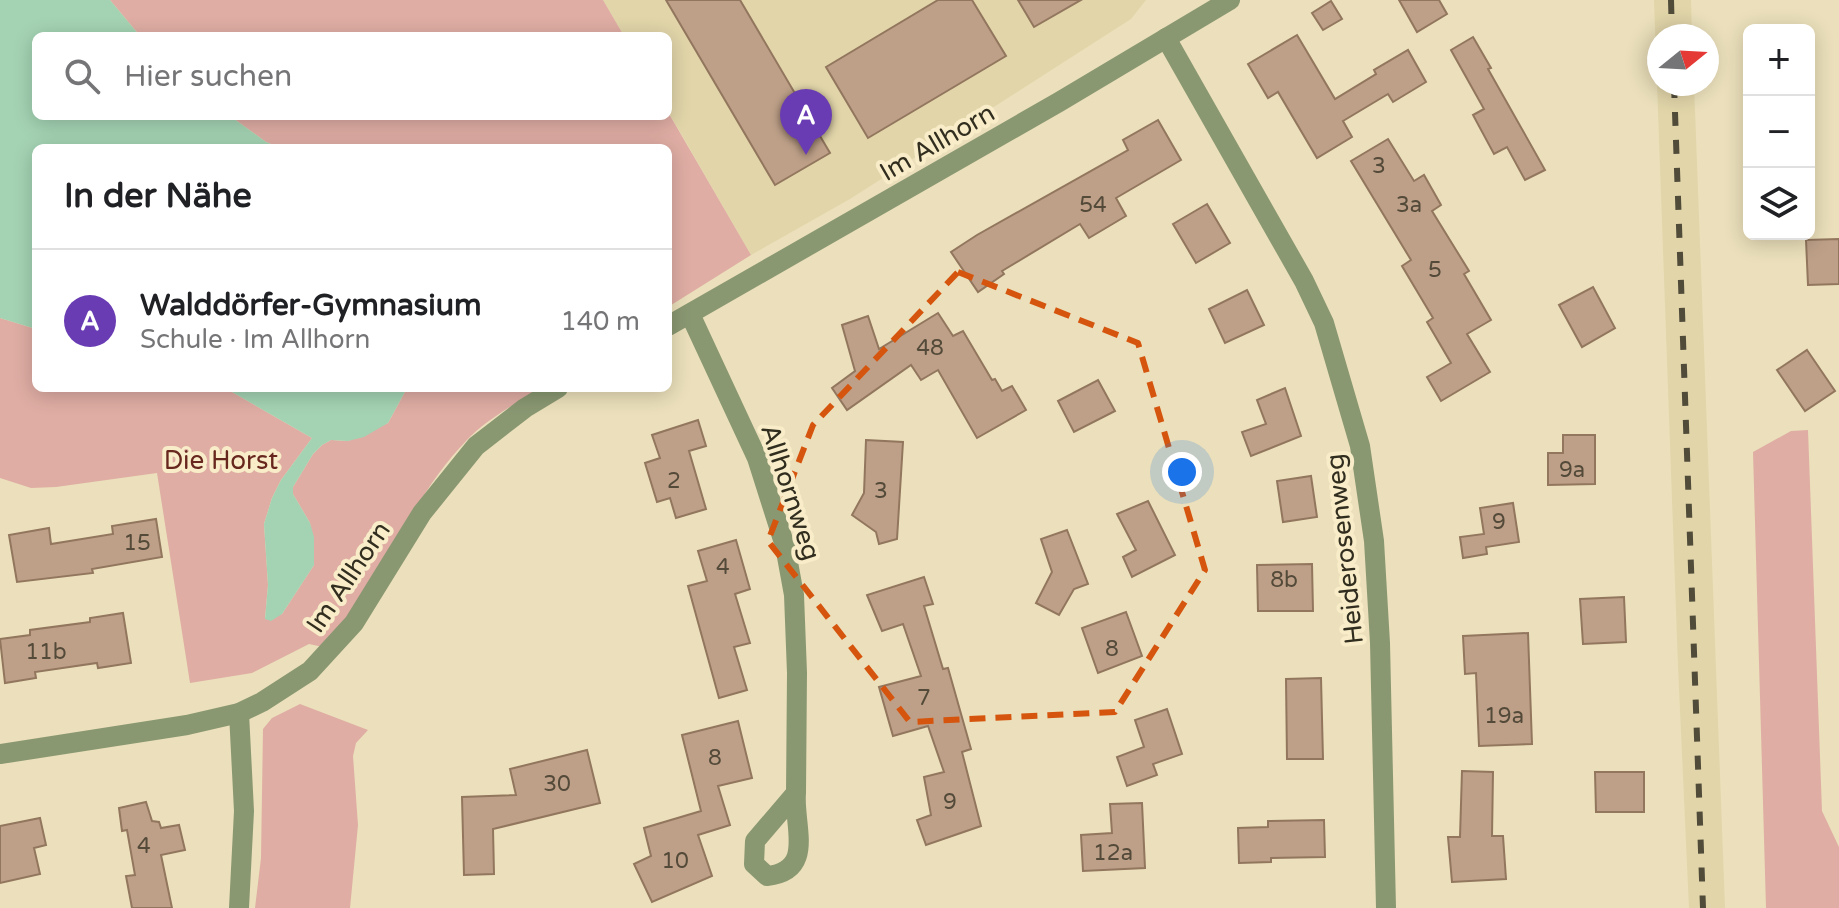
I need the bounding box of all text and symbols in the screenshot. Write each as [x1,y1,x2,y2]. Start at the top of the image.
north arrow [1647,24,1719,96]
map controls [1743,24,1815,240]
button: + [1743,24,1815,96]
search box [32,32,672,120]
icon: search [60,54,104,98]
text: Hier suchen [124,58,292,95]
pin: A [780,89,832,155]
button: − [1743,96,1815,168]
street label: Im Allhorn [874,97,1000,188]
house number: 3 [1372,153,1386,179]
button: layers [1743,168,1815,240]
text: In der Nähe [64,176,252,217]
house number: 54 [1079,192,1107,218]
house number: 3a [1396,192,1422,218]
house number: 5 [1428,257,1442,283]
text: Walddörfer-Gymnasium [140,287,482,324]
text: A [80,306,100,337]
text: 140 m [560,306,640,337]
text: Schule · Im Allhorn [140,324,370,355]
house number: 48 [916,335,944,361]
street label: Allhornweg [754,420,827,564]
park label: Die Horst [164,445,278,476]
your location [1162,452,1202,492]
street label: Heiderosenweg [1319,452,1370,646]
house number: 9a [1559,457,1585,483]
house number: 2 [667,468,681,494]
house number: 3 [874,478,888,504]
house number: 9 [1492,509,1506,535]
street label: Im Allhorn [300,516,397,639]
house number: 15 [123,530,151,556]
house number: 4 [716,554,730,580]
house number: 8b [1270,567,1298,593]
house number: 8 [1105,636,1119,662]
house number: 11b [25,639,67,665]
house number: 7 [917,685,931,711]
house number: 19a [1484,703,1524,729]
house number: 8 [708,745,722,771]
house number: 30 [543,771,571,797]
house number: 9 [943,789,957,815]
house number: 4 [137,833,151,859]
house number: 12a [1093,840,1133,866]
house number: 10 [661,848,689,874]

